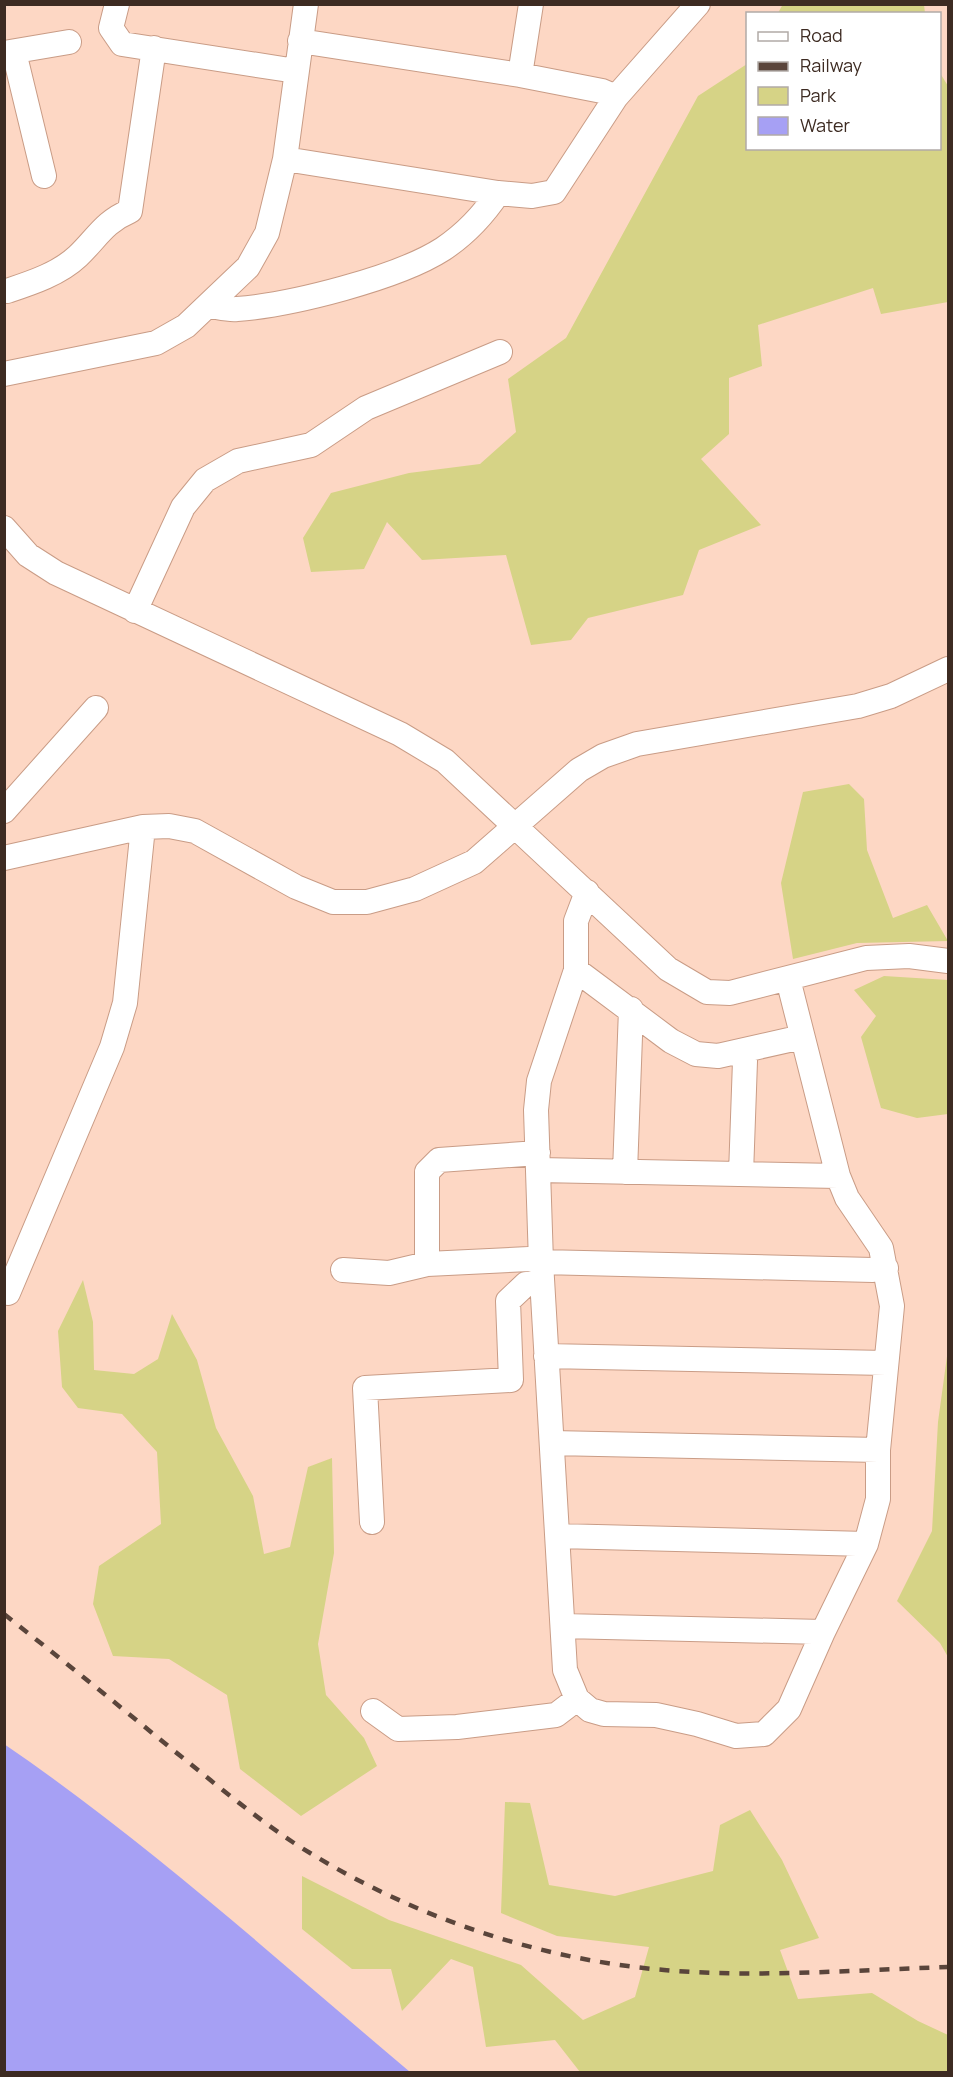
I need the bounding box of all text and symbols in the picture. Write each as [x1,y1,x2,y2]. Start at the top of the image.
legend [746,12,941,150]
text: Road [800,23,843,47]
text: Railway [800,53,862,77]
text: Park [800,83,837,107]
text: Water [800,113,850,137]

